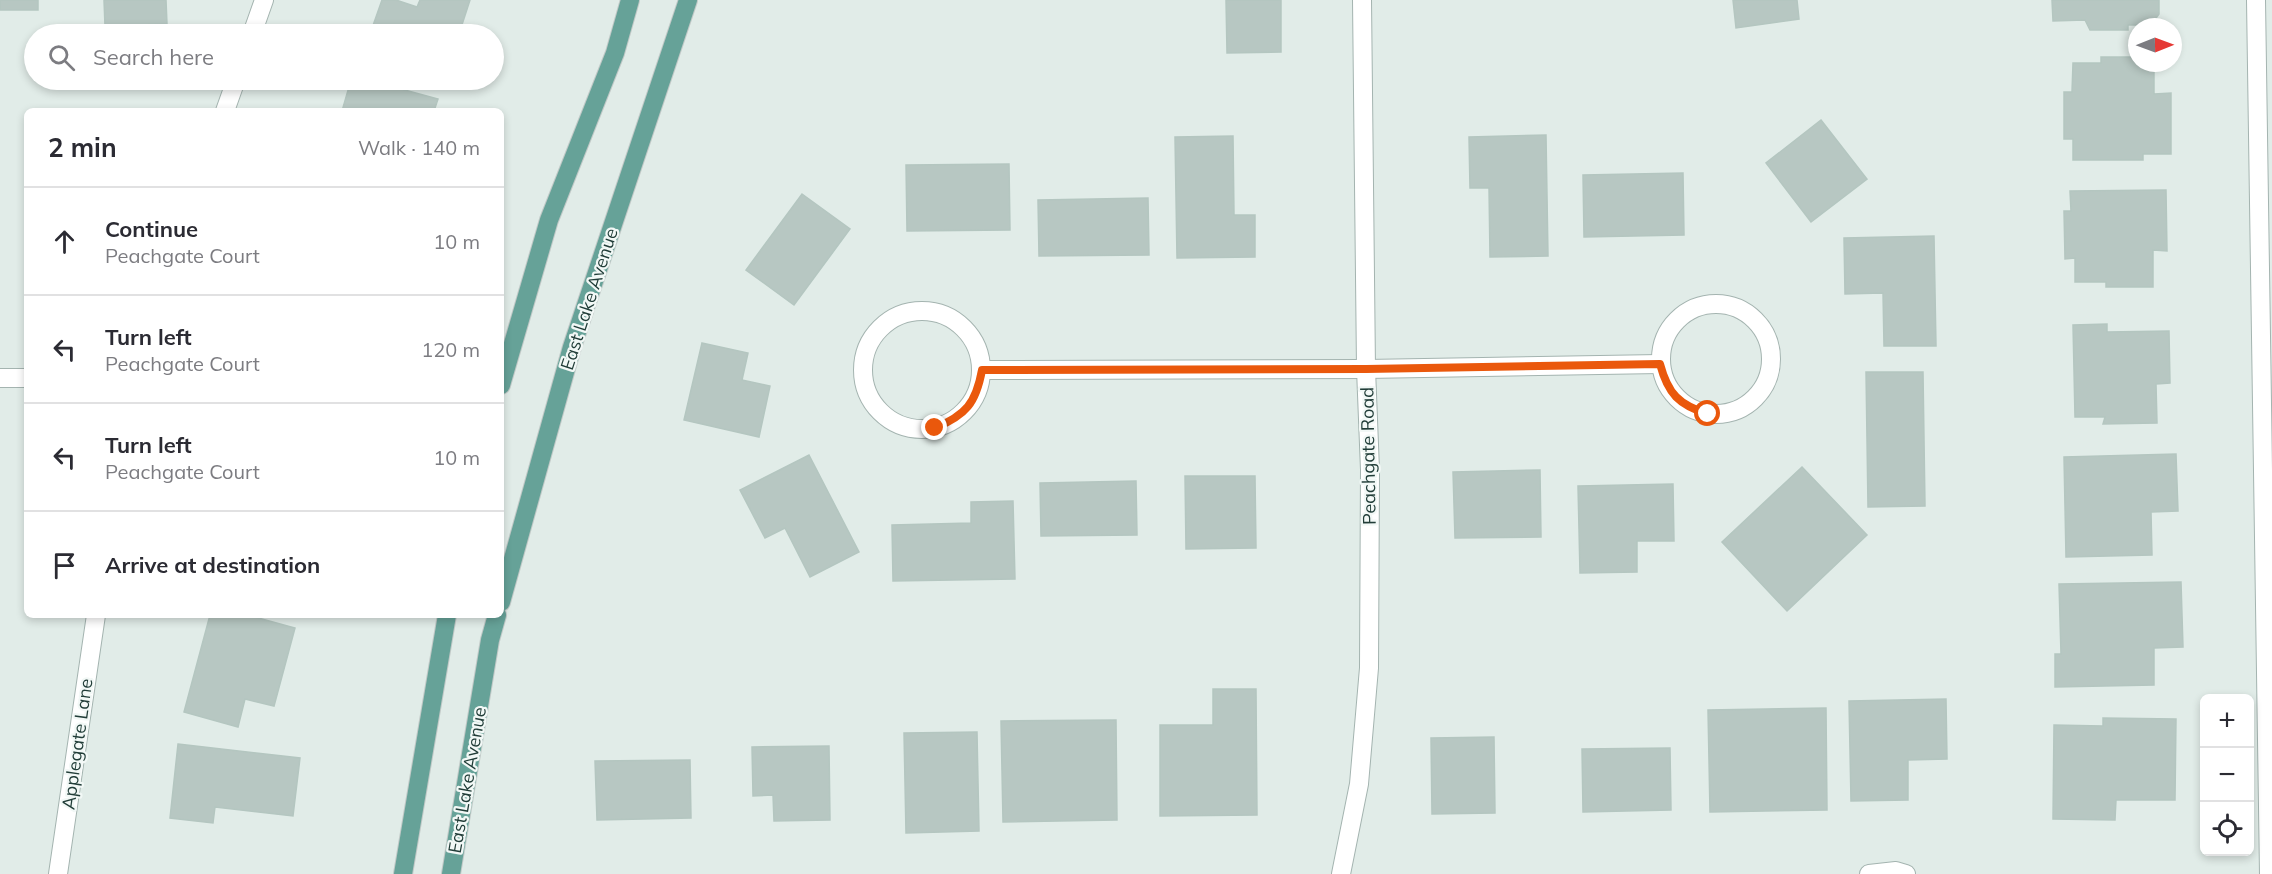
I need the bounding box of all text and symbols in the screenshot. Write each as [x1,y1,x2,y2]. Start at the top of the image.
north arrow [2128,18,2182,72]
search box [24,24,504,90]
icon: search [45,41,78,74]
text: Search here [93,43,214,71]
text: 2 min [48,131,117,164]
text: Walk · 140 m [358,135,480,160]
text: Continue [105,215,198,243]
icon: ahead [48,225,81,258]
street label: East Lake Avenue [555,225,623,373]
text: 10 m [433,229,480,254]
text: Peachgate Court [105,243,260,268]
text: Turn left [105,323,192,351]
icon: left [48,333,81,366]
text: 120 m [421,337,480,362]
text: Peachgate Court [105,351,260,376]
street label: Peachgate Road [1355,387,1381,525]
route start [1694,400,1720,426]
route end [921,414,947,440]
text: Turn left [105,431,192,459]
icon: left [48,441,81,474]
text: 10 m [433,445,480,470]
text: Peachgate Court [105,459,260,484]
icon: arrive [48,549,81,582]
text: Arrive at destination [105,551,320,579]
street label: Applegate Lane [56,677,98,811]
map controls [2200,694,2254,856]
button: + [2200,694,2254,748]
street label: East Lake Avenue [443,705,491,855]
button: − [2200,748,2254,802]
button: locate [2200,802,2254,856]

